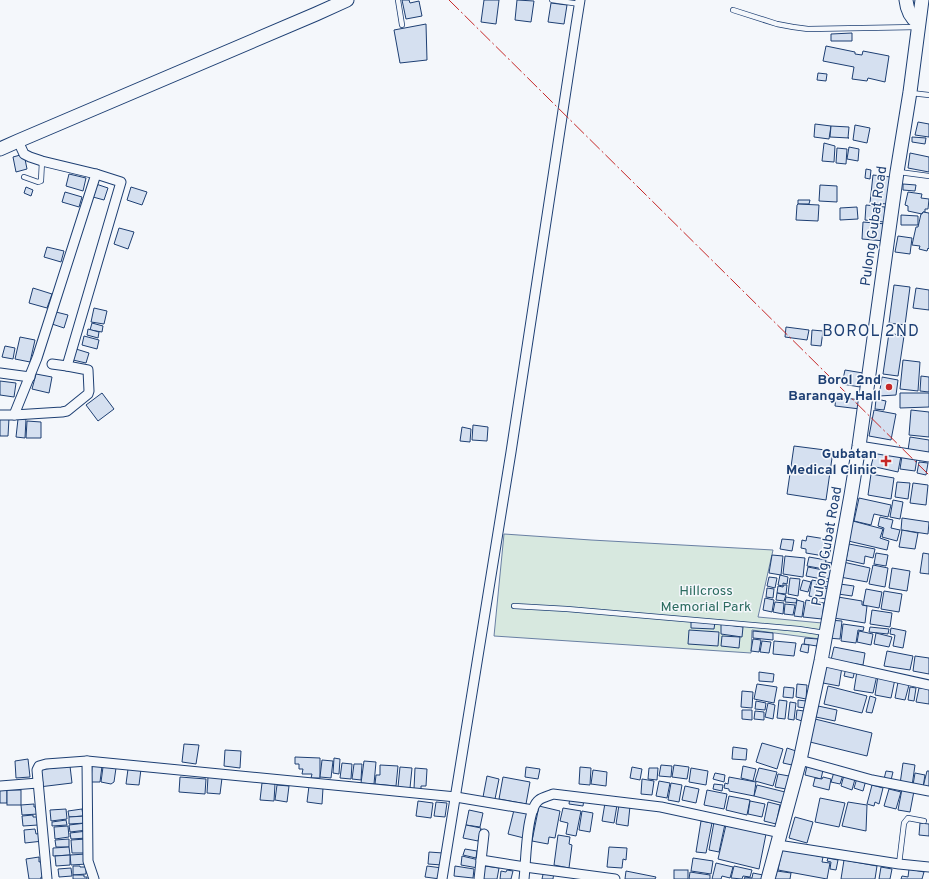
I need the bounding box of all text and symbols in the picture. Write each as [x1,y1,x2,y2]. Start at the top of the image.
street label: Pulong Gubat Road [858,165,891,287]
district label: BOROL 2ND [822,322,920,342]
place label: Borol 2nd Barangay Hall [788,372,881,405]
marker: Borol 2nd Barangay Hall [884,382,894,392]
place label: Gubatan Medical Clinic [786,446,877,479]
marker: Gubatan Medical Clinic [880,455,892,467]
street label: Pulong Gubat Road [809,485,846,607]
park label: Hillcross Memorial Park [661,583,751,616]

